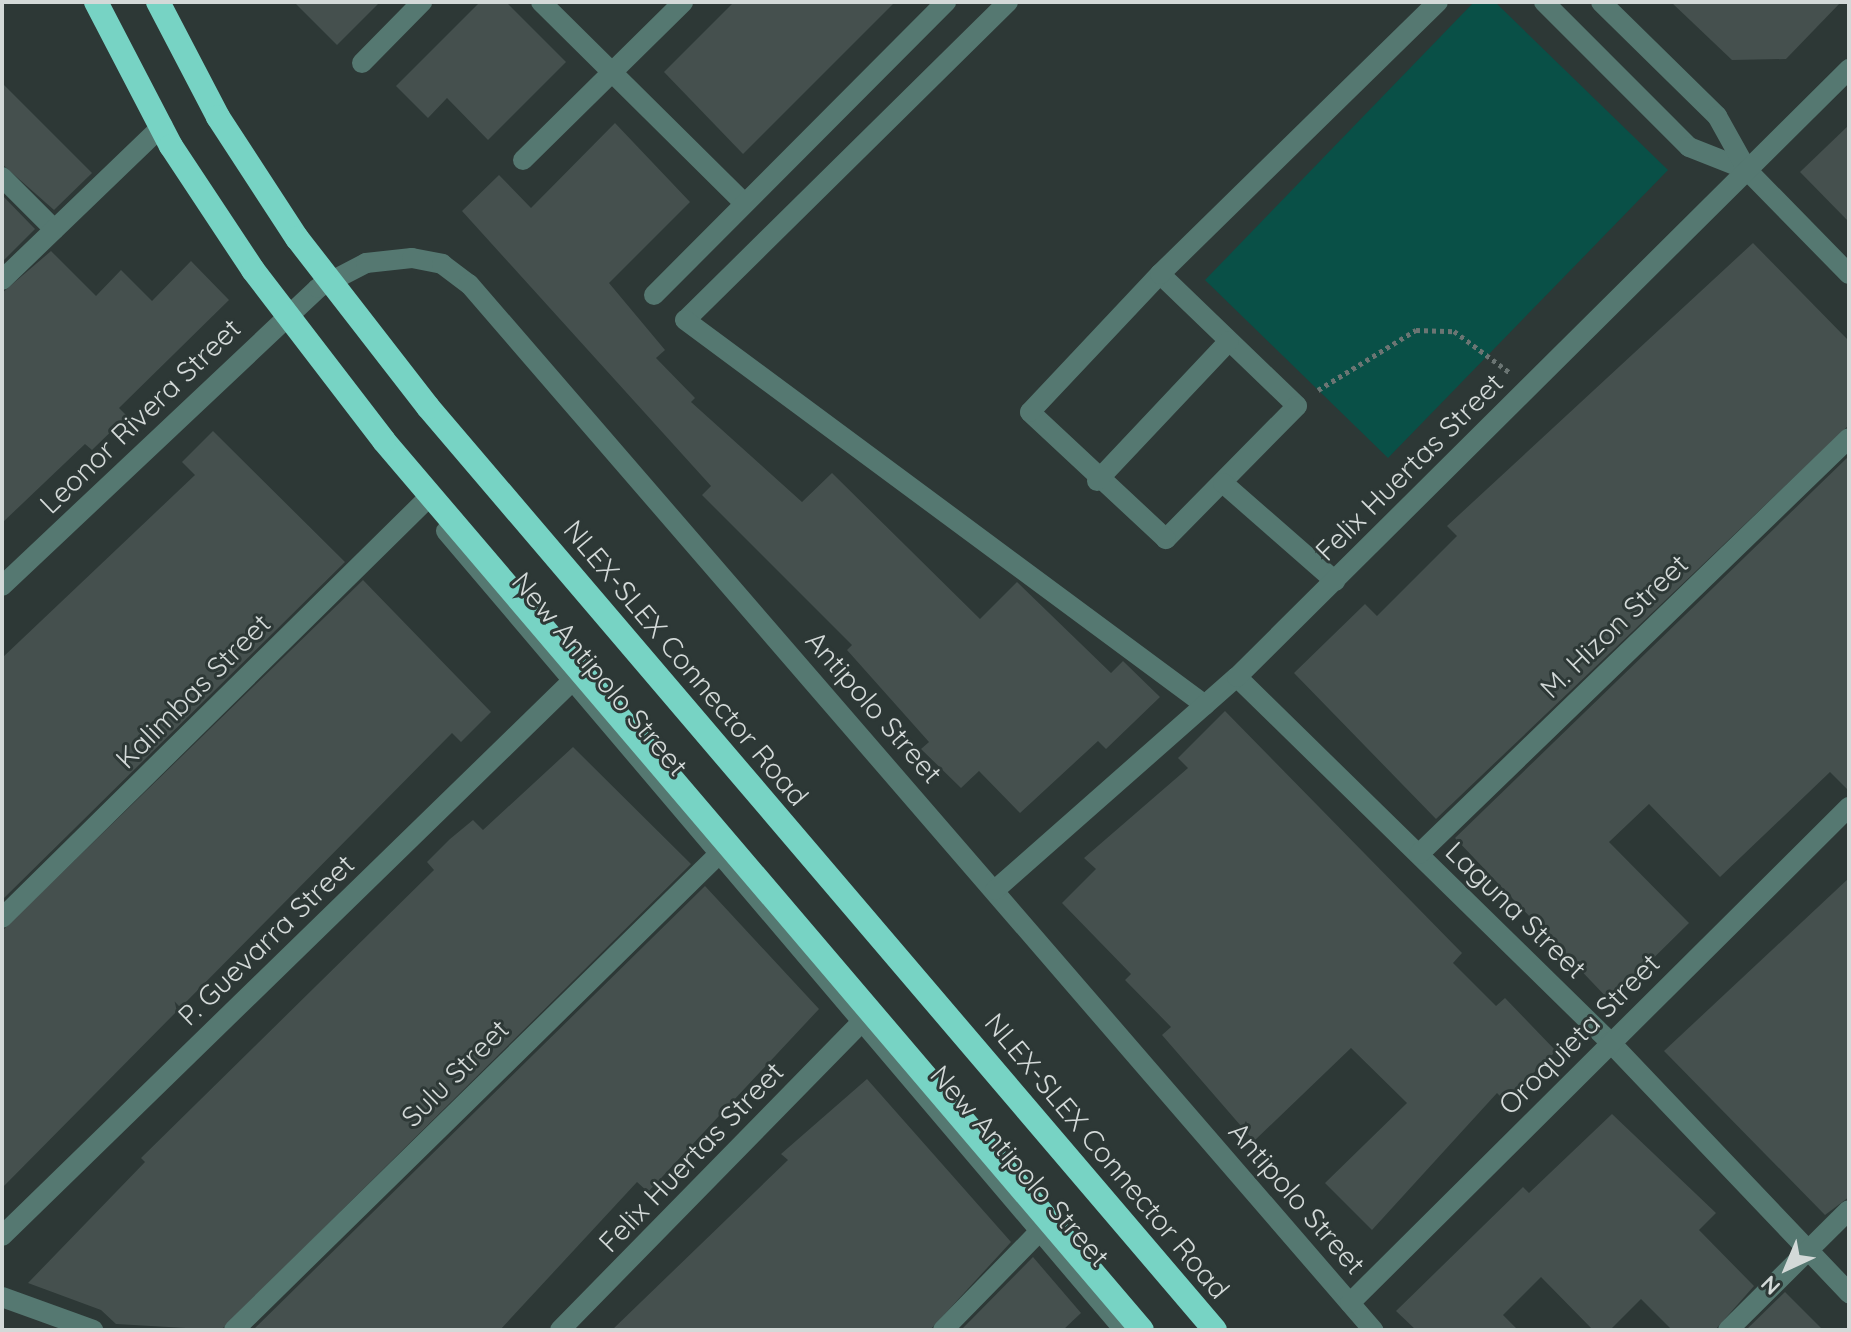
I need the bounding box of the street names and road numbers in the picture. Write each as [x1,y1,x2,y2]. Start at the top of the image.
street label: Leonor Rivera Street [33,312,247,520]
street label: Felix Huertas Street [1308,366,1510,568]
street label: NLEX-SLEX Connector Road [557,513,815,813]
street label: M. Hizon Street [1533,547,1695,705]
street label: New Antipolo Street [505,565,695,783]
street label: Kalimbas Street [109,607,277,775]
street label: Antipolo Street [799,624,949,790]
street label: Laguna Street [1439,835,1593,985]
street label: P. Guevarra Street [171,847,361,1033]
street label: Oroquieta Street [1492,947,1666,1121]
street label: NLEX-SLEX Connector Road [978,1006,1236,1306]
street label: Sulu Street [394,1012,516,1134]
street label: Felix Huertas Street [592,1055,790,1259]
street label: New Antipolo Street [923,1058,1117,1274]
street label: Antipolo Street [1222,1115,1372,1281]

